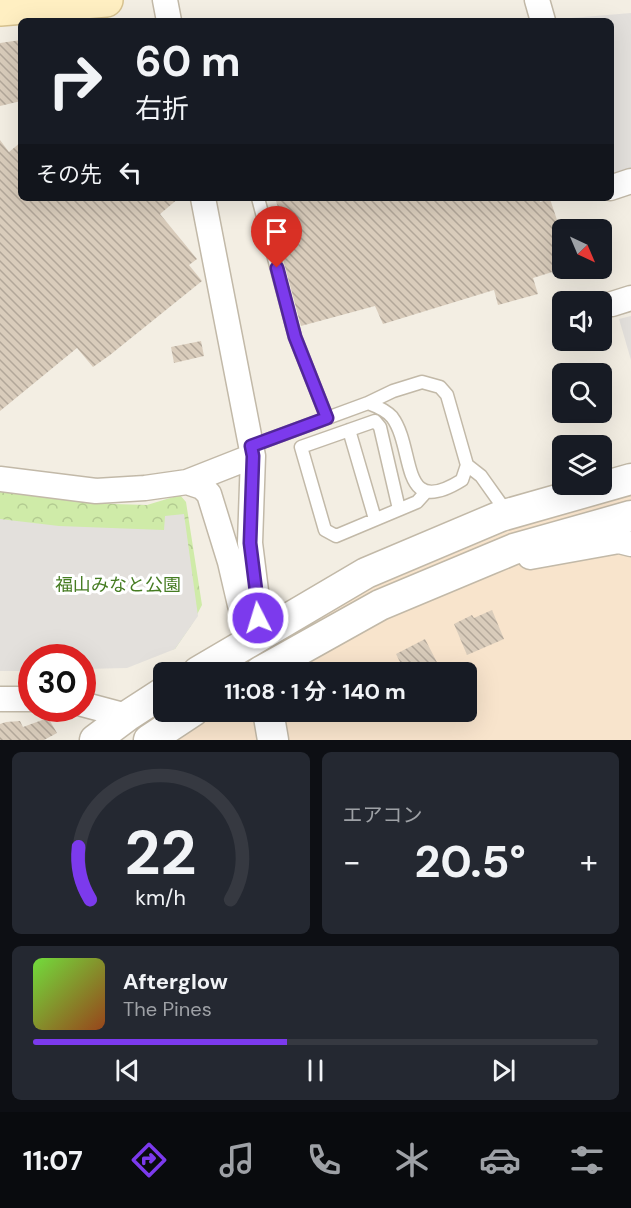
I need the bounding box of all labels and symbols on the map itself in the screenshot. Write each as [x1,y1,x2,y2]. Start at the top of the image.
pin [251,206,302,268]
north arrow [552,219,612,279]
park label: 福山みなと公園 [55,573,181,597]
position arrow [226,586,290,650]
speed limit sign: 30 [18,644,96,722]

